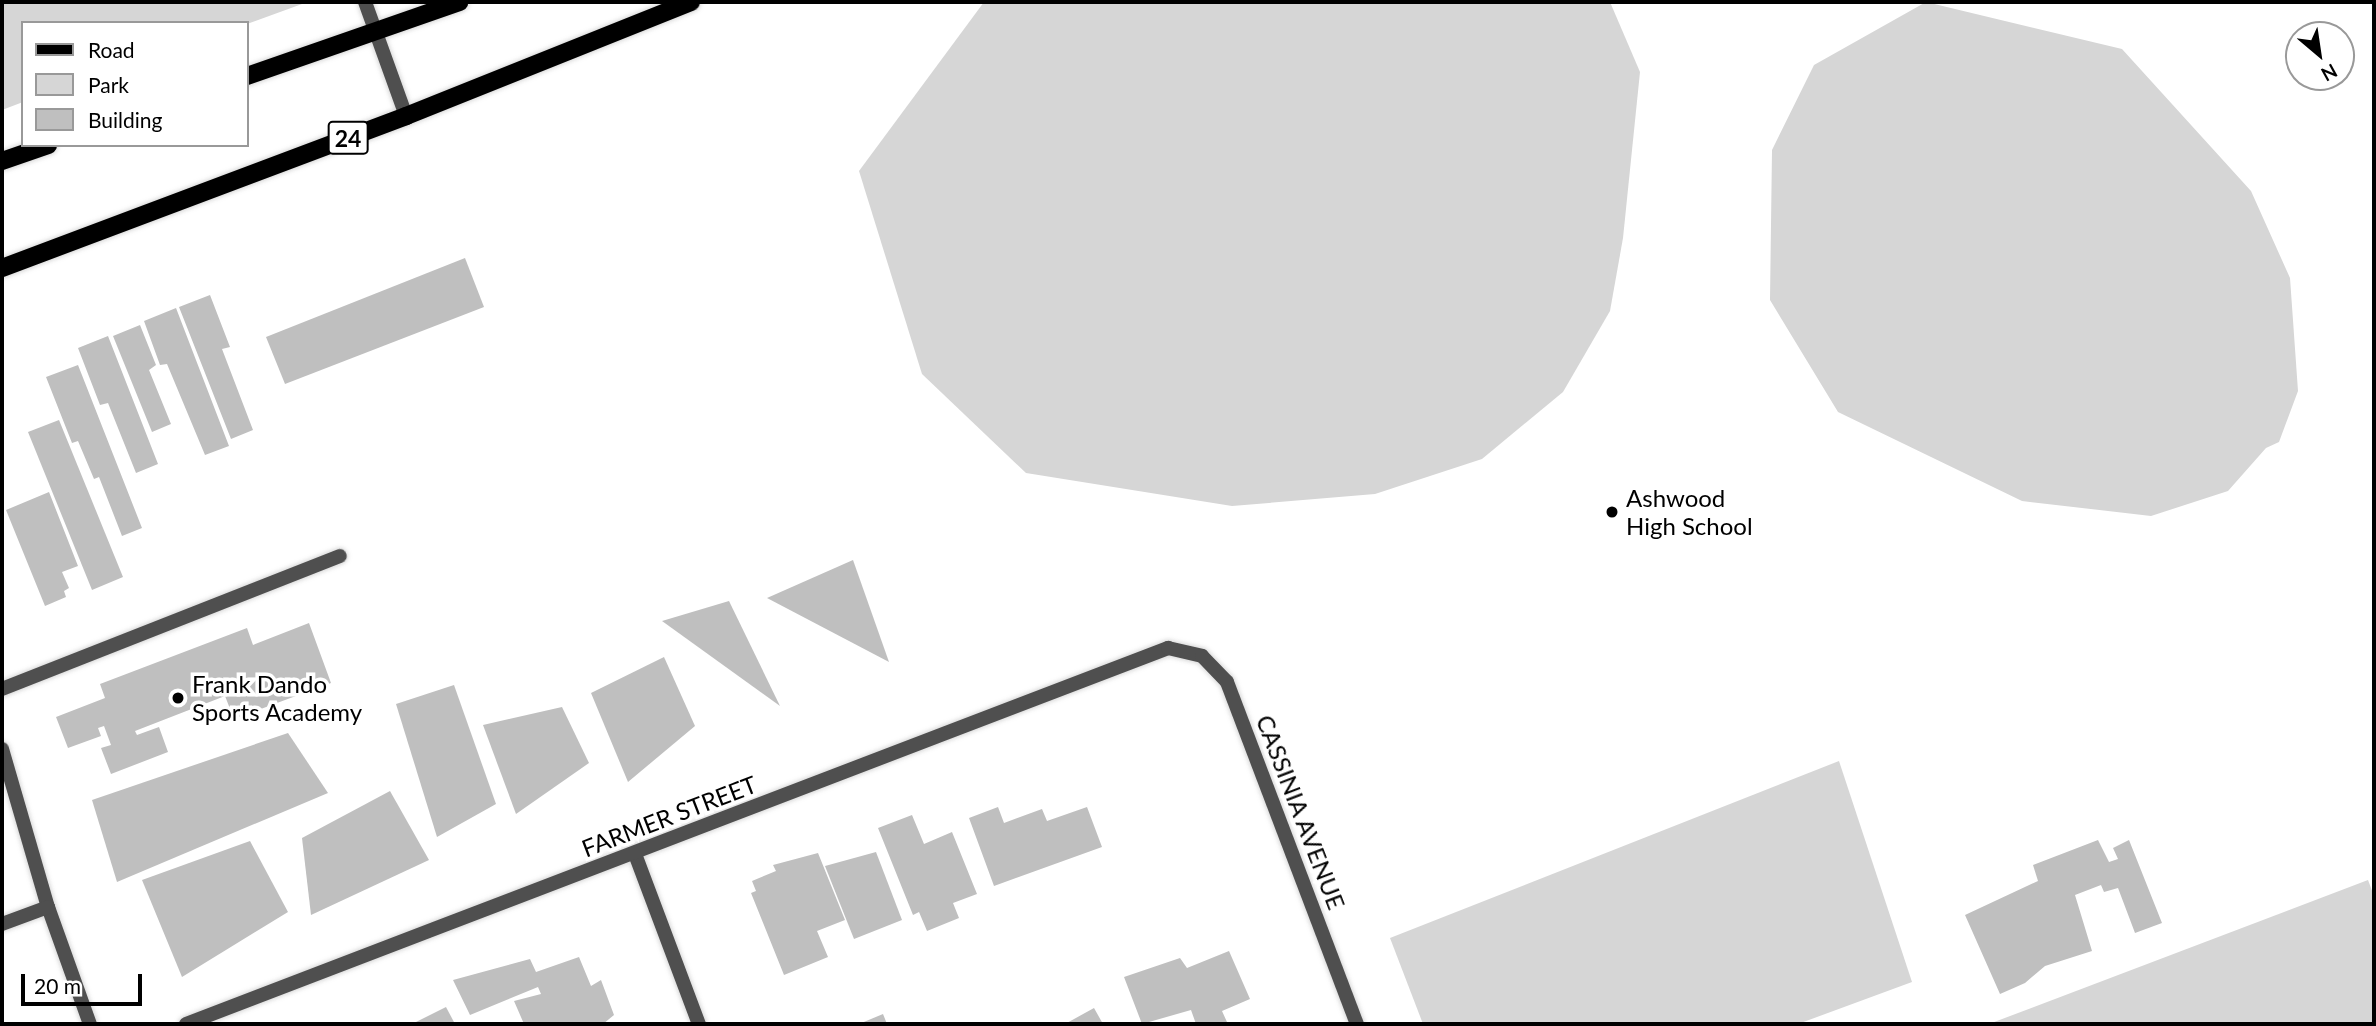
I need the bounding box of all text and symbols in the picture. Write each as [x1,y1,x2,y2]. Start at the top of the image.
legend [21,21,248,147]
north arrow [2285,21,2355,91]
text: Road [88,37,135,62]
text: N [2317,59,2341,87]
text: Park [88,72,129,97]
text: Building [88,107,163,132]
road number: 24 [327,119,369,158]
place label: Ashwood High School [1626,484,1753,540]
marker: Ashwood High School [1604,504,1620,520]
place label: Frank Dando Sports Academy [192,670,363,726]
marker: Frank Dando Sports Academy [170,690,186,706]
street label: CASSINIA AVENUE [1250,710,1352,914]
street label: FARMER STREET [578,769,760,863]
scale bar [24,960,145,1004]
text: 20 m [34,973,81,998]

